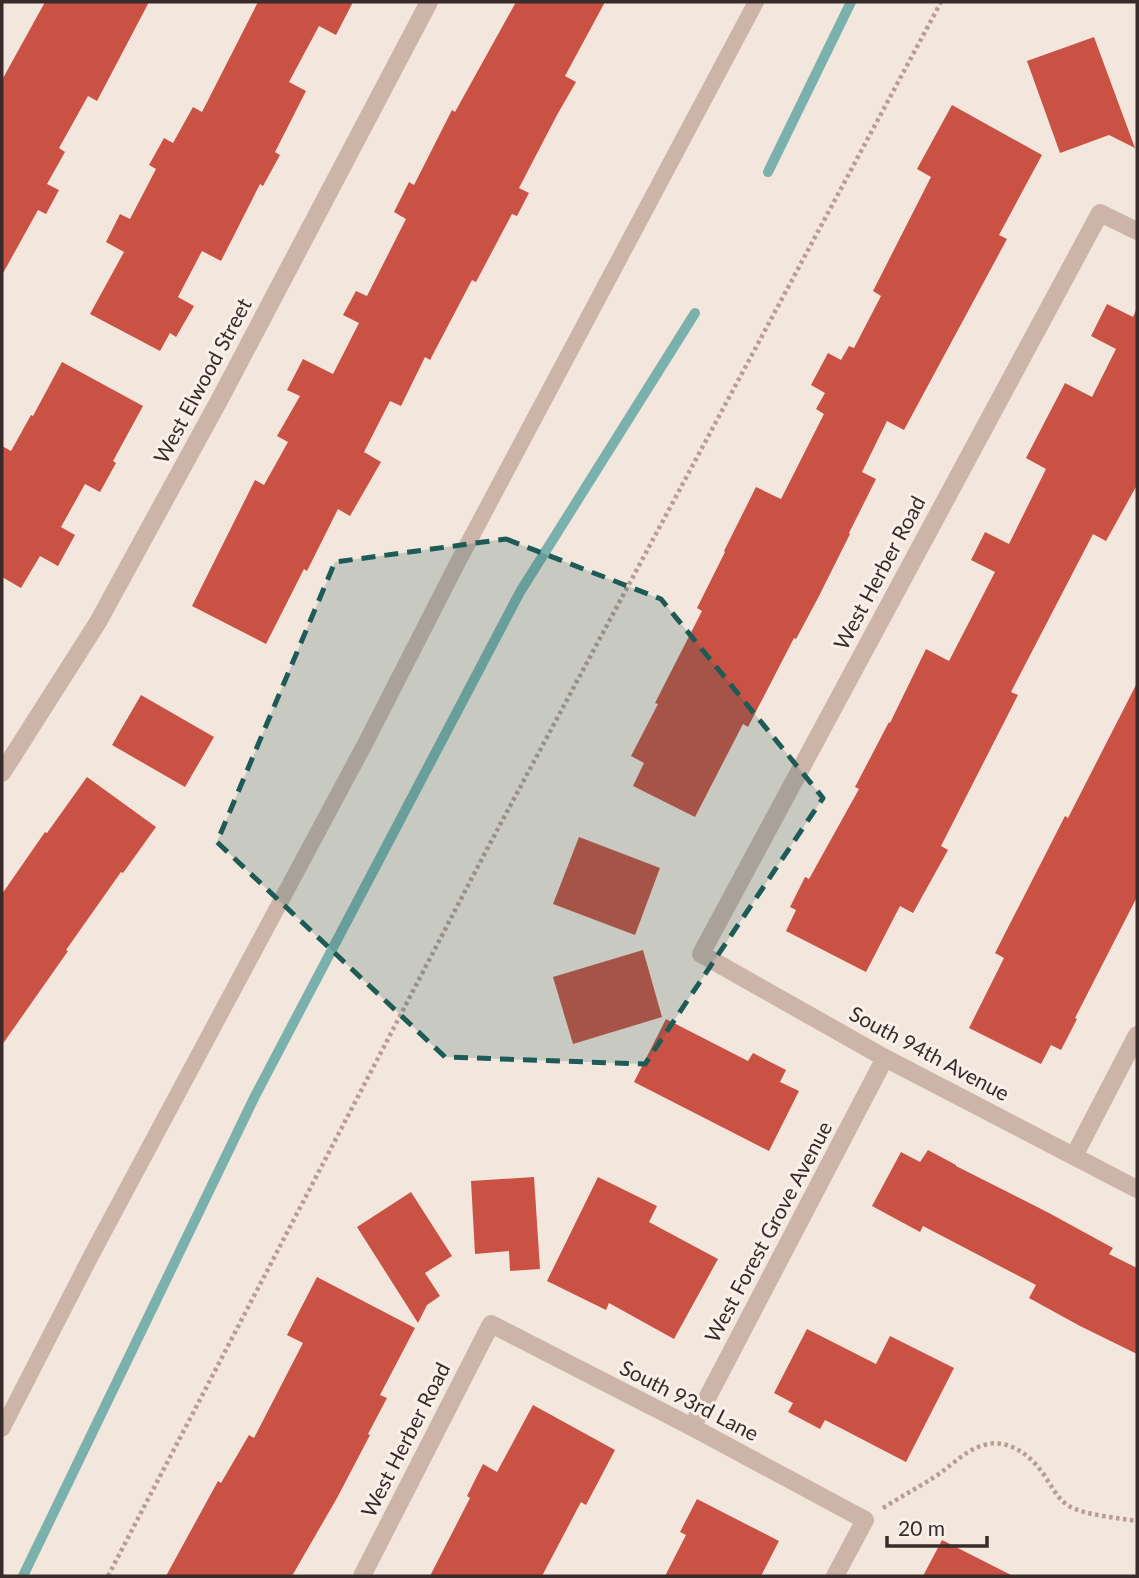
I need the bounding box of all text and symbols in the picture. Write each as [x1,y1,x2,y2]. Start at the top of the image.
street label: West Elwood Street [148,293,256,467]
street label: West Herber Road [828,491,930,653]
street label: South 94th Avenue [846,1000,1014,1105]
street label: West Forest Grove Avenue [699,1117,837,1346]
street label: South 93rd Lane [616,1354,763,1445]
street label: West Herber Road [355,1358,454,1521]
scale bar [887,1504,987,1548]
text: 20 m [898,1515,945,1540]

